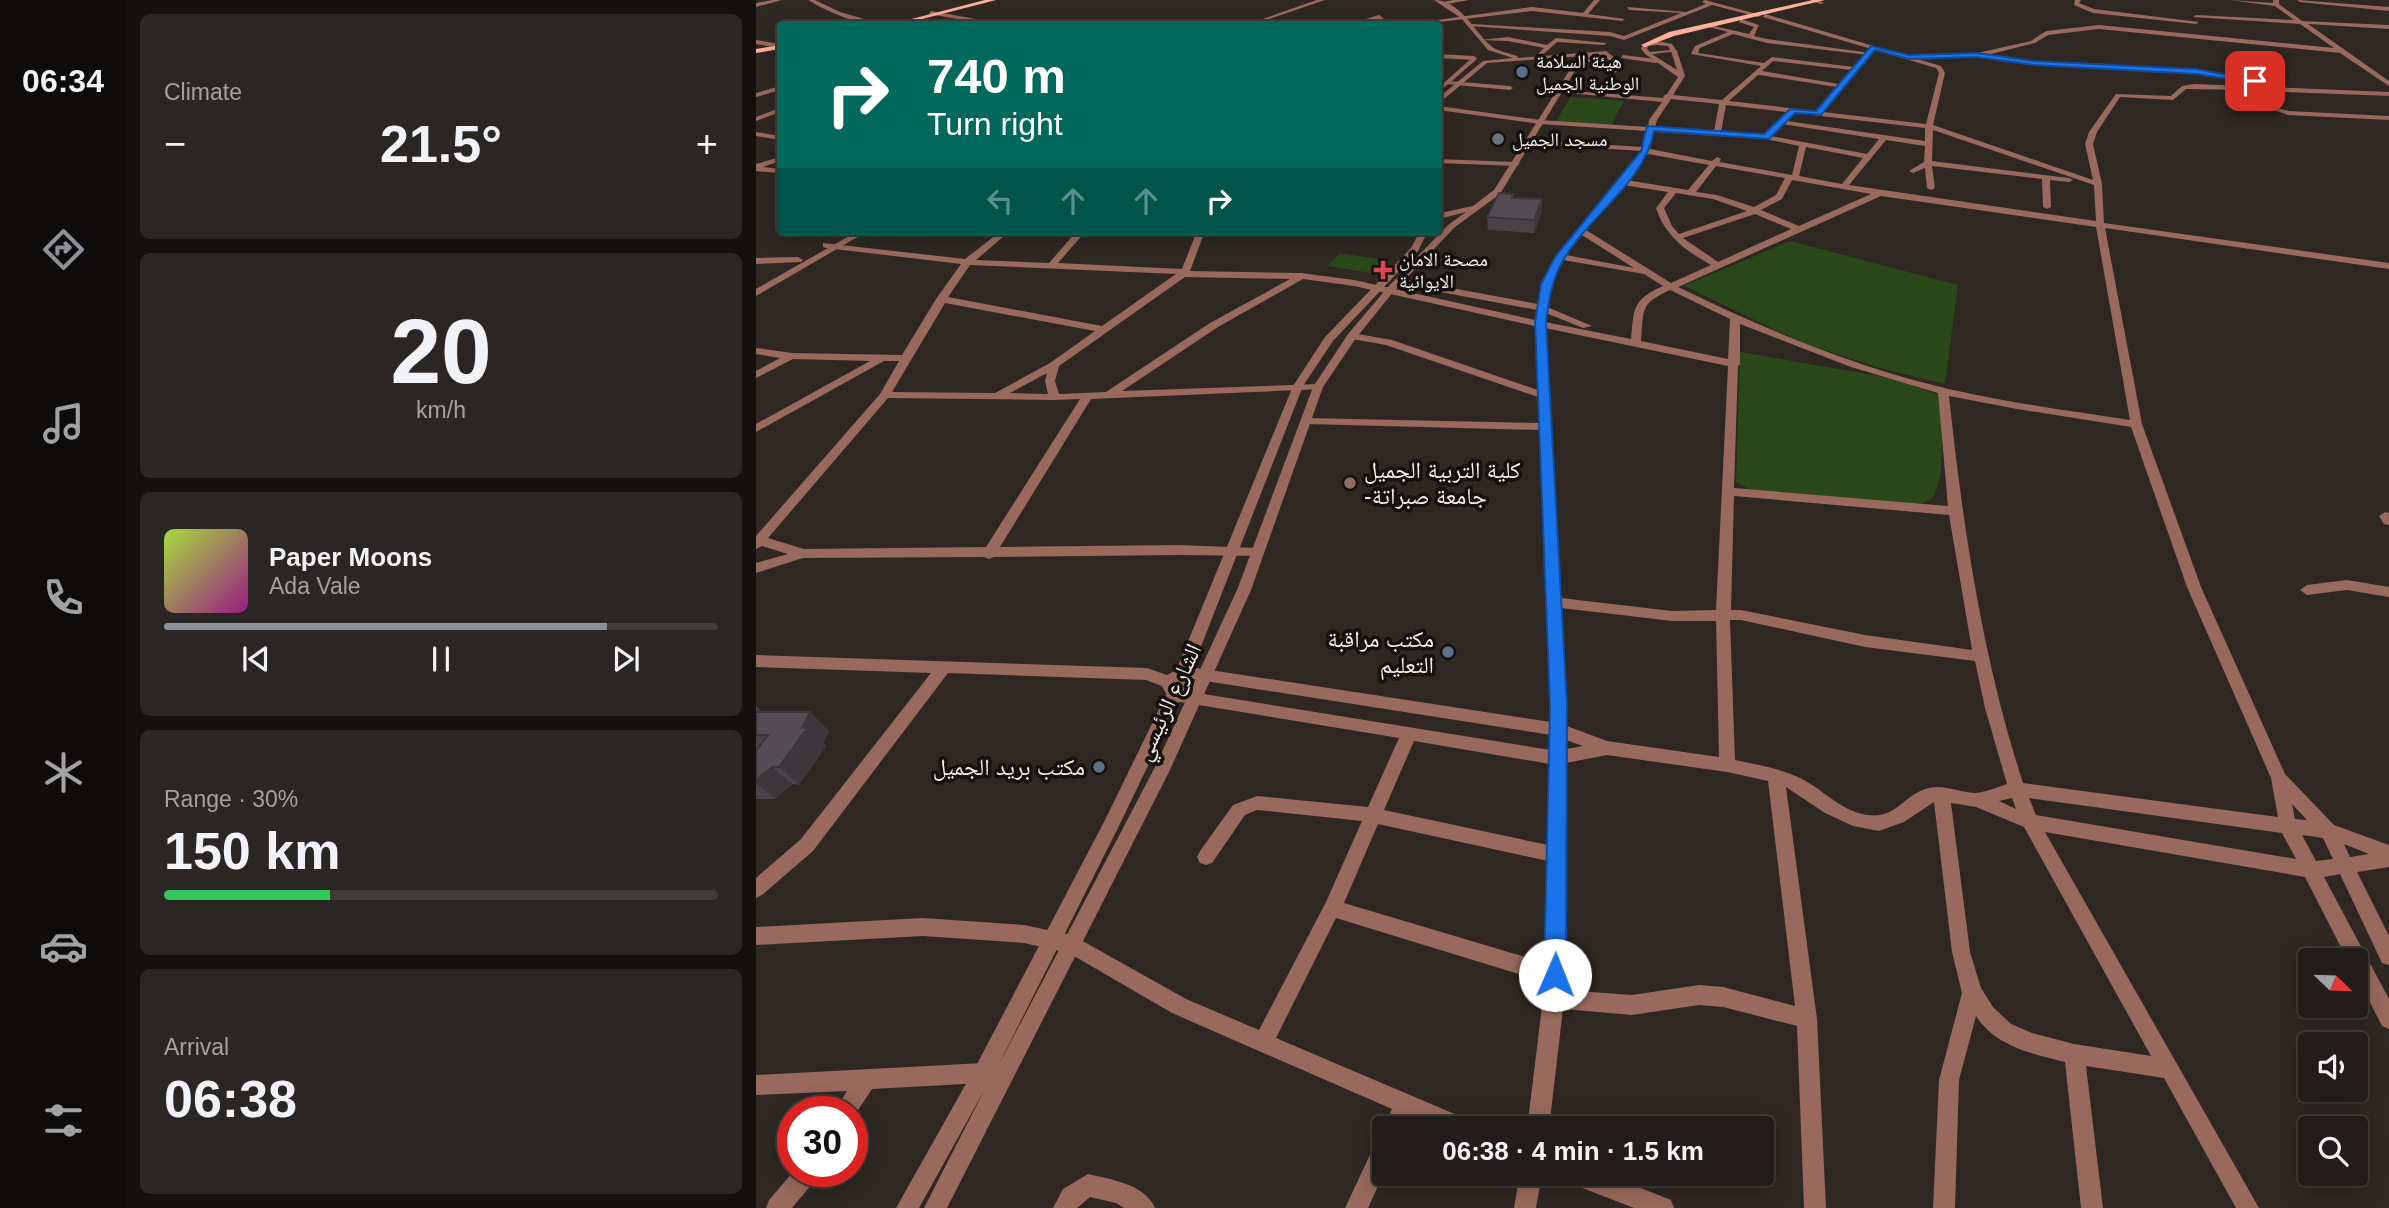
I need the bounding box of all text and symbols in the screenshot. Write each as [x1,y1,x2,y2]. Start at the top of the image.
icon: right [812,49,903,140]
text: 740 m [927,49,1066,103]
place label: هيئة السلامة الوطنية الجميل [1536,51,1639,95]
pin [2225,51,2285,111]
icon: arrive [2236,62,2274,100]
text: 06:34 [22,63,104,99]
marker: هيئة السلامة الوطنية الجميل [1514,64,1530,80]
text: Climate [164,79,242,105]
text: Turn right [927,106,1063,142]
text: 21.5° [380,115,502,173]
text: − [164,123,186,165]
text: + [696,123,718,165]
place label: مسجد الجميل [1512,129,1607,151]
marker: مسجد الجميل [1490,131,1506,147]
icon: left [981,182,1019,220]
icon: ahead [1054,182,1092,220]
icon: ahead [1127,182,1165,220]
icon: right [1200,182,1238,220]
icon: directions [39,225,88,274]
place label: مصحة الامان الايوائية [1399,249,1488,293]
marker: مصحة الامان الايوائية [1373,260,1393,280]
text: 20 [390,301,492,402]
text: km/h [416,397,466,423]
icon: music [39,399,88,448]
place label: كلية التربية الجميل -جامعة صبراتة [1364,457,1521,510]
marker: كلية التربية الجميل -جامعة صبراتة [1342,475,1358,491]
text: Paper Moons [269,542,432,572]
icon: phone [39,573,88,622]
text: Ada Vale [269,573,361,599]
place label: مكتب مراقبة التعليم [1327,626,1434,681]
street label: الشارع الرئيسي [1130,639,1212,767]
icon: previous [237,640,275,678]
icon: pause [422,640,460,678]
icon: next [607,640,645,678]
marker: مكتب مراقبة التعليم [1440,644,1456,660]
icon: climate [39,748,88,797]
place label: مكتب بريد الجميل [933,754,1085,781]
marker: مكتب بريد الجميل [1091,759,1107,775]
text: Range · 30% [164,786,298,812]
text: 150 km [164,822,340,880]
icon: car [39,922,88,971]
position arrow [1518,938,1592,1012]
north arrow [2298,948,2368,1018]
map controls [2298,948,2368,1186]
button: sound [2298,1032,2368,1102]
text: Arrival [164,1034,229,1060]
text: 06:38 [164,1070,297,1128]
icon: filters [39,1096,88,1145]
speed limit sign: 30 [777,1096,868,1187]
button: search [2298,1116,2368,1186]
text: 06:38 · 4 min · 1.5 km [1442,1136,1704,1166]

